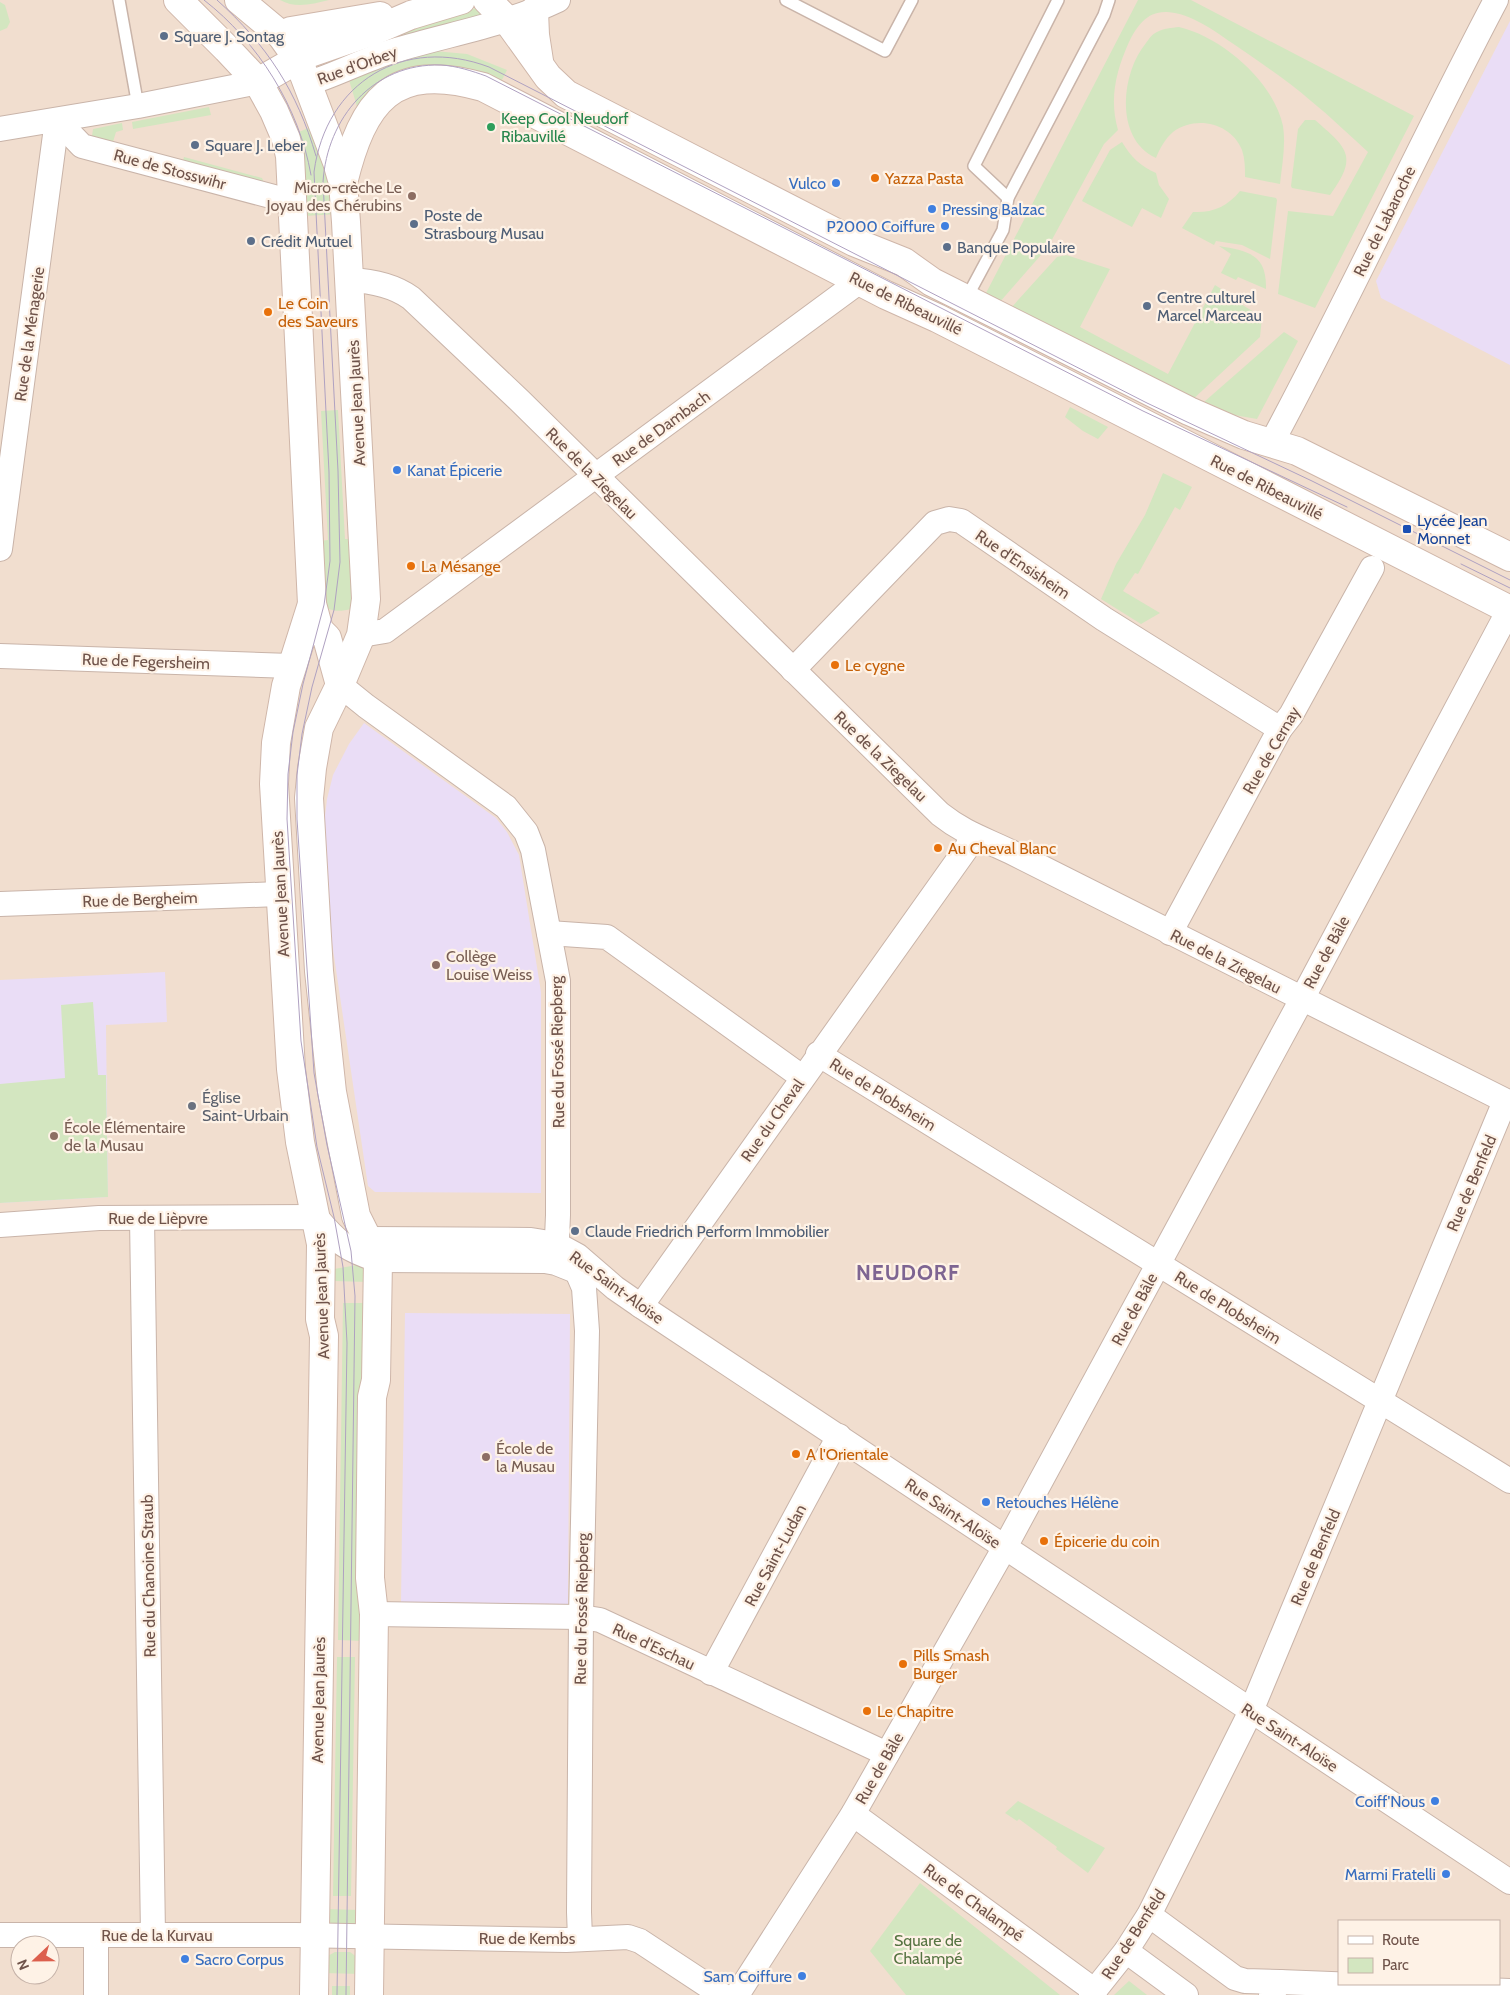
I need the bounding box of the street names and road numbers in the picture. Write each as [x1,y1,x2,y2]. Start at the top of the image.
street label: Rue d'Orbey [315,42,400,89]
street label: Rue de Stosswihr [112,145,229,194]
street label: Rue de Labaroche [1350,163,1419,279]
street label: Rue de la Ménagerie [11,266,48,403]
street label: Rue de Ribeauvillé [846,268,965,339]
street label: Avenue Jean Jaurès [344,339,369,467]
street label: Rue de Dambach [609,387,714,470]
street label: Rue de la Ziegelau [542,424,641,523]
street label: Rue de Ribeauvillé [1208,451,1326,524]
street label: Rue d'Ensisheim [972,526,1074,603]
street label: Rue de Fegersheim [82,650,210,673]
street label: Rue de Cernay [1239,703,1304,797]
street label: Rue de la Ziegelau [830,707,931,805]
street label: Avenue Jean Jaurès [268,830,293,958]
street label: Rue de Bergheim [82,888,198,911]
street label: Rue de Bâle [1299,913,1353,992]
street label: Rue de la Ziegelau [1167,925,1284,998]
street label: Rue du Fossé Riepberg [547,975,568,1128]
street label: Rue de Plobsheim [826,1054,939,1135]
street label: Rue du Cheval [737,1075,808,1165]
street label: Rue de Benfeld [1443,1132,1500,1234]
street label: Rue de Lièpvre [108,1209,208,1228]
street label: Avenue Jean Jaurès [310,1232,333,1359]
street label: Rue Saint-Aloïse [566,1247,667,1328]
street label: Rue de Plobsheim [1171,1267,1284,1348]
street label: Rue de Bâle [1107,1270,1161,1349]
street label: Rue Saint-Aloïse [901,1474,1004,1552]
street label: Rue du Chanoine Straub [138,1494,159,1658]
street label: Rue Saint-Ludan [741,1501,810,1610]
street label: Rue de Benfeld [1287,1506,1344,1608]
street label: Rue du Fossé Riepberg [571,1532,592,1685]
street label: Rue d'Eschau [610,1619,698,1674]
street label: Avenue Jean Jaurès [308,1636,329,1763]
street label: Rue Saint-Aloïse [1238,1699,1342,1776]
street label: Rue de Bâle [851,1729,908,1807]
street label: Rue de Chalampé [920,1860,1027,1945]
street label: Rue de Benfeld [1097,1886,1169,1983]
street label: Rue de la Kurvau [101,1926,213,1945]
street label: Rue de Kembs [479,1929,576,1948]

